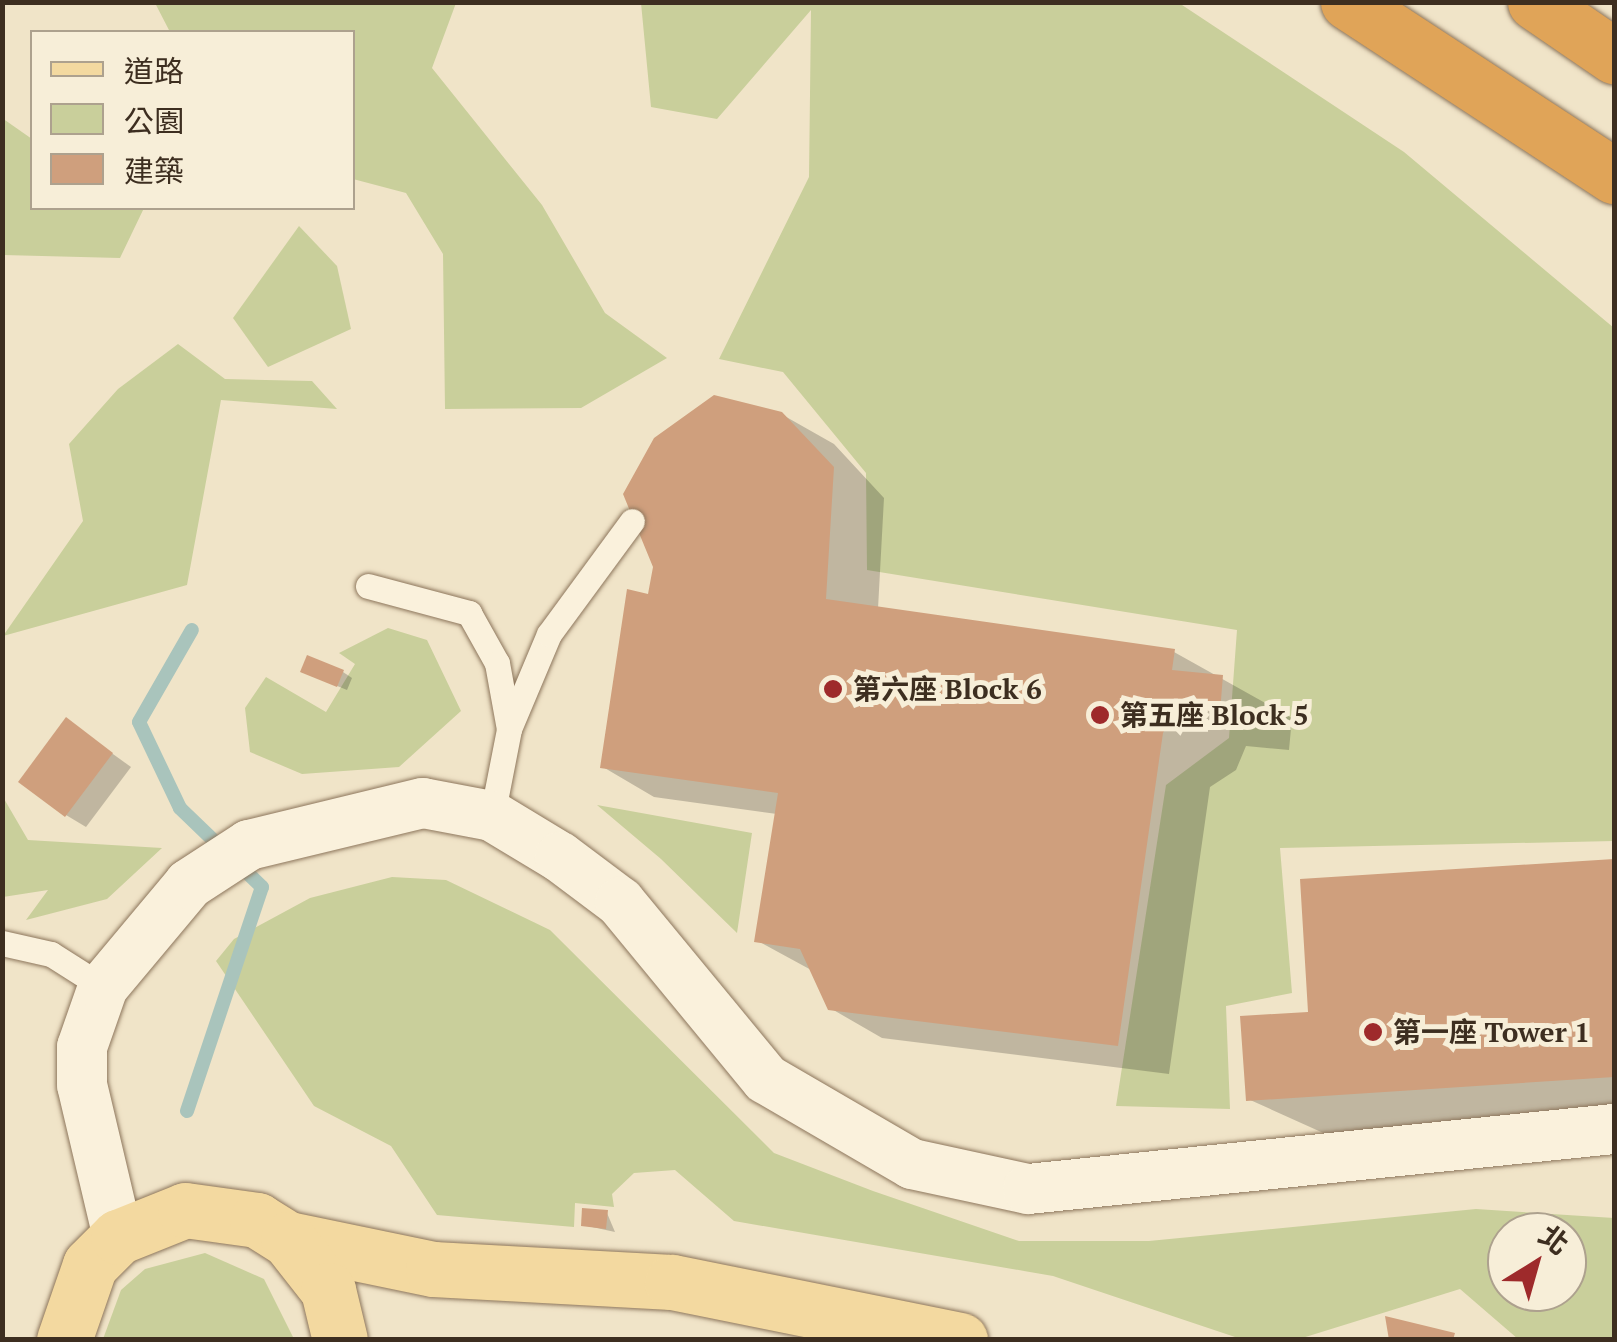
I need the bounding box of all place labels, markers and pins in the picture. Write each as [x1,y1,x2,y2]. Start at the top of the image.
place label: 第六座 Block 6 [853,672,1042,706]
marker: 第六座 Block 6 [822,678,844,700]
place label: 第五座 Block 5 [1120,698,1309,732]
marker: 第五座 Block 5 [1089,704,1111,726]
place label: 第一座 Tower 1 [1393,1015,1590,1049]
marker: 第一座 Tower 1 [1362,1021,1384,1043]

